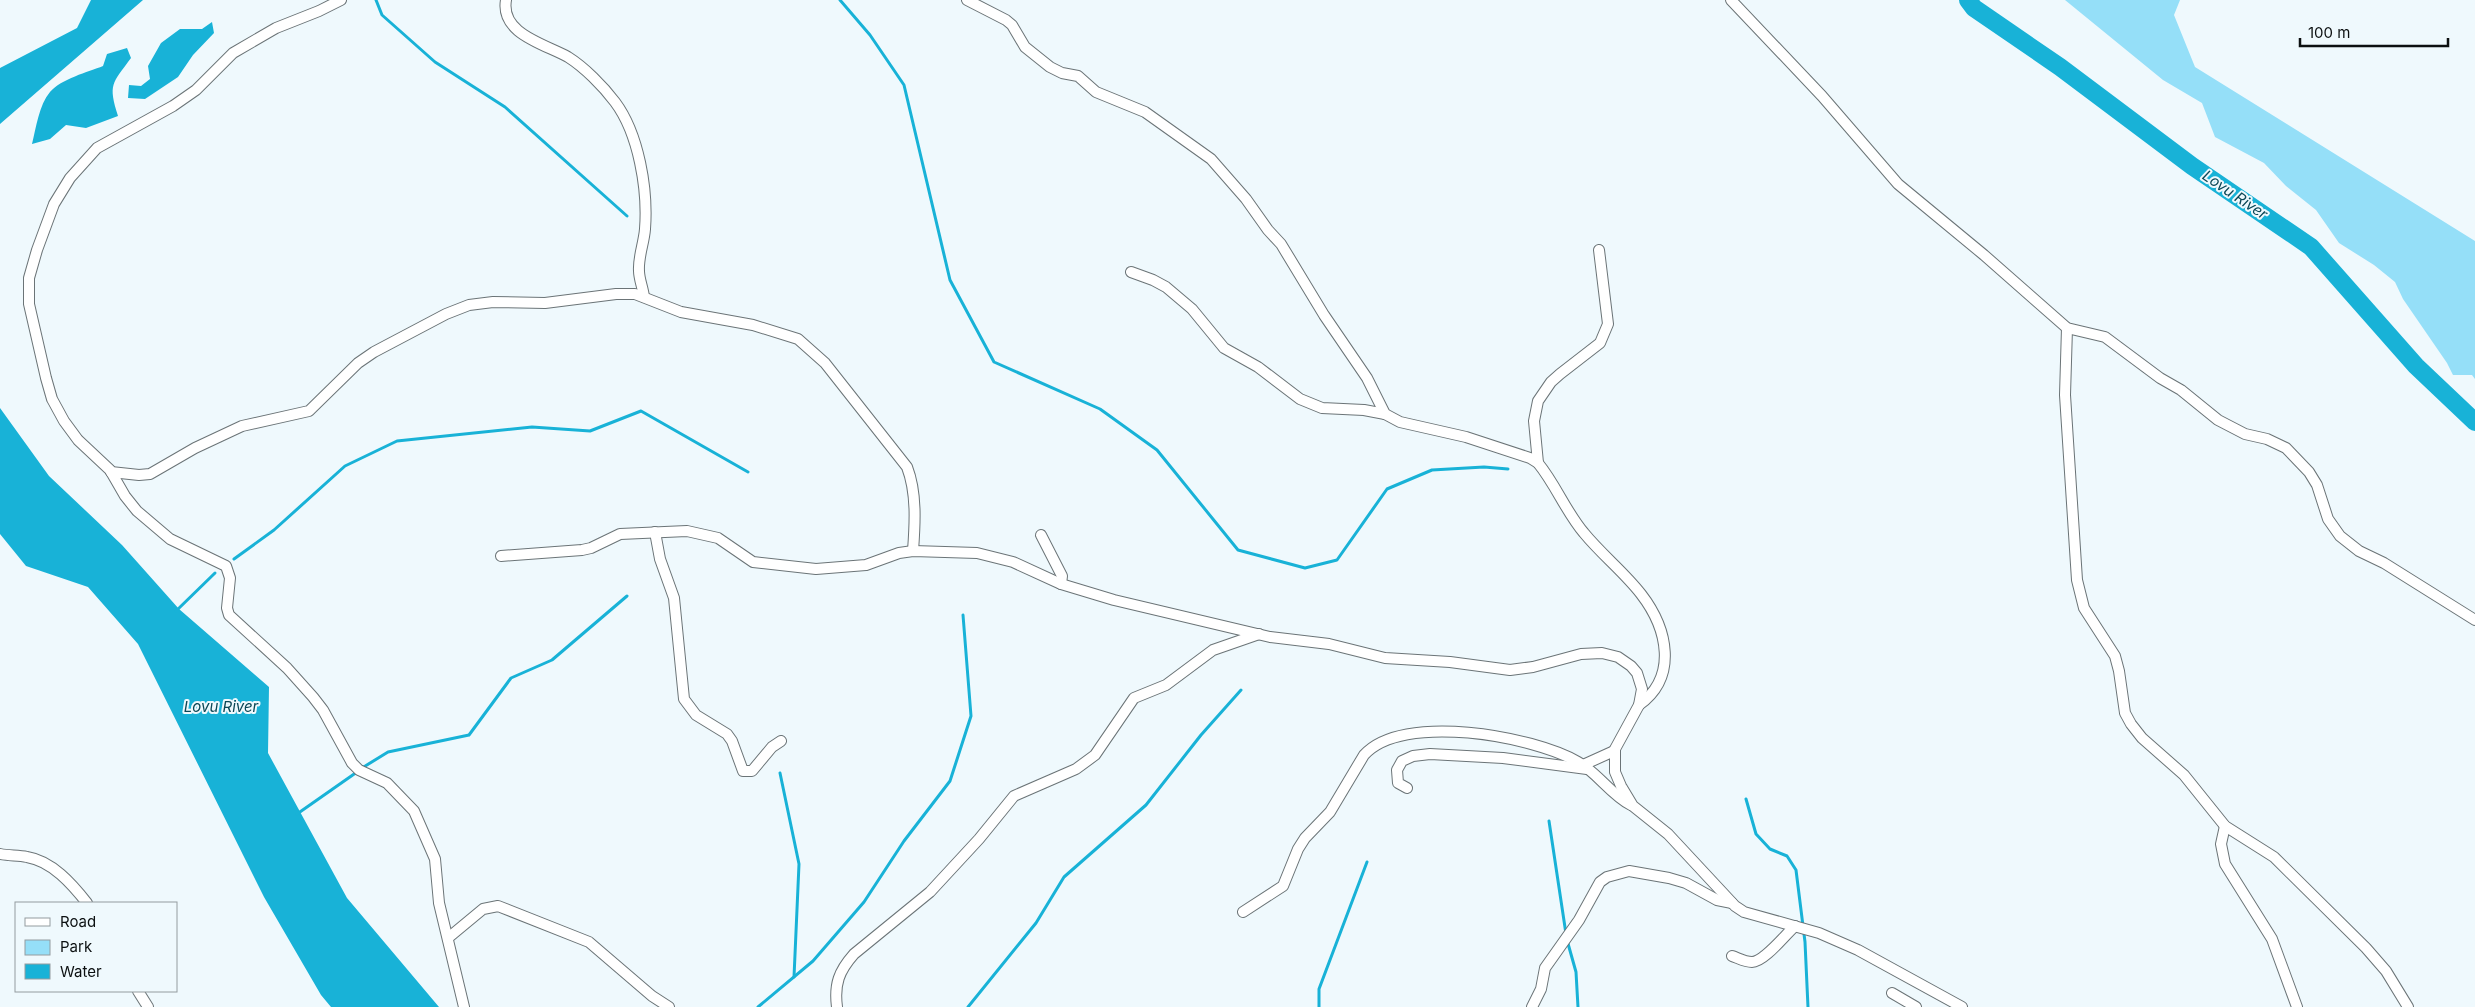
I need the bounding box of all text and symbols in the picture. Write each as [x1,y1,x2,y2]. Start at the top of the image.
scale bar [2300,15,2448,47]
text: 100 m [2308,23,2350,42]
water label: Lovu River [2199,166,2272,223]
water label: Lovu River [184,697,259,716]
legend [15,902,178,992]
text: Road [60,912,96,931]
text: Park [60,937,93,956]
text: Water [60,962,102,981]

